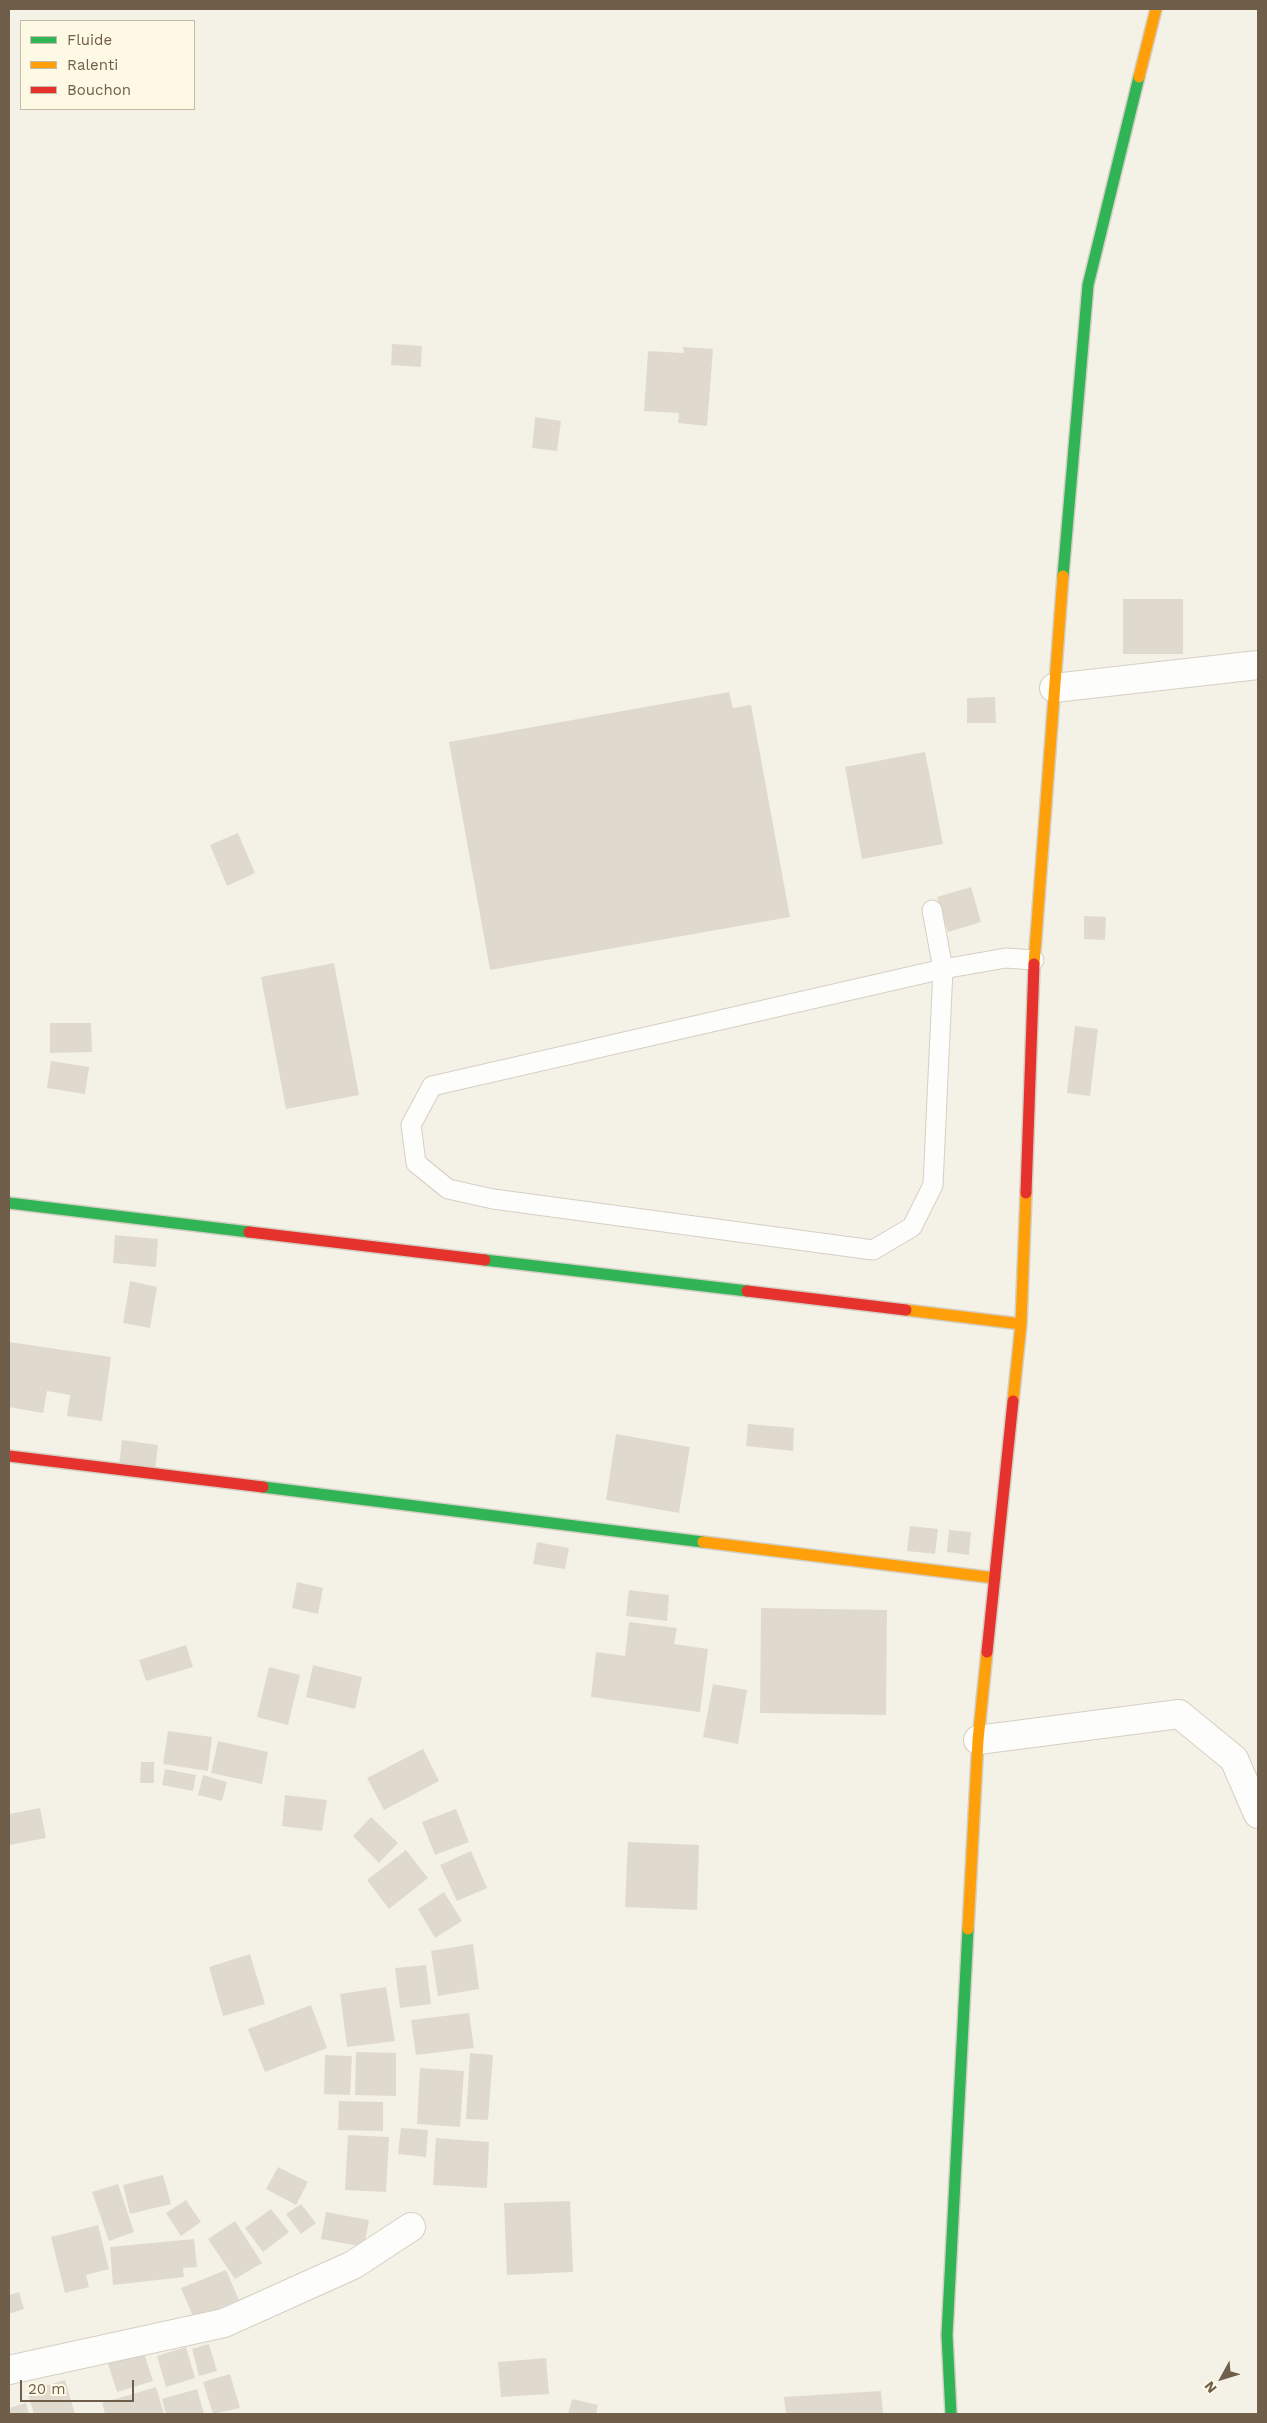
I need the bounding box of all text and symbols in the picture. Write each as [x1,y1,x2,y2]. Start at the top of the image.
legend [20,20,195,110]
text: Fluide [67,31,112,49]
text: Ralenti [67,56,118,74]
text: Bouchon [67,81,131,99]
north arrow [1197,2353,1247,2403]
scale bar [22,2370,136,2402]
text: N [1201,2378,1220,2397]
text: 20 m [28,2380,66,2398]

